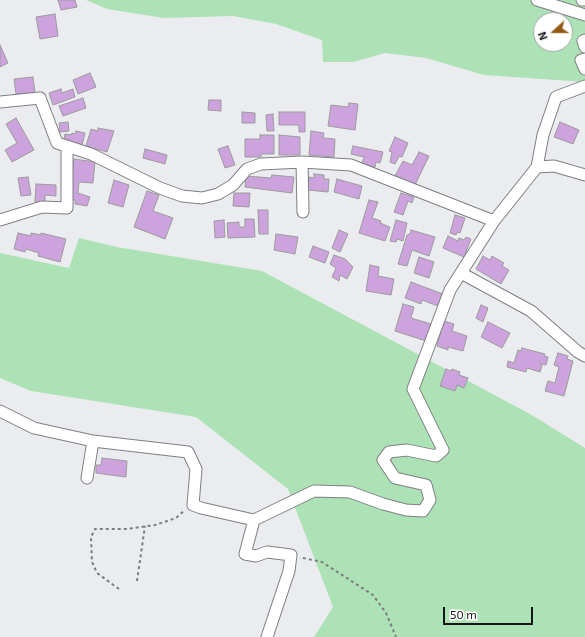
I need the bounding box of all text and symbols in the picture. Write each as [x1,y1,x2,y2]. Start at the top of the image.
north arrow [533,12,573,52]
text: N [535,30,550,42]
scale bar [445,599,535,625]
text: 50 m [450,607,477,621]

